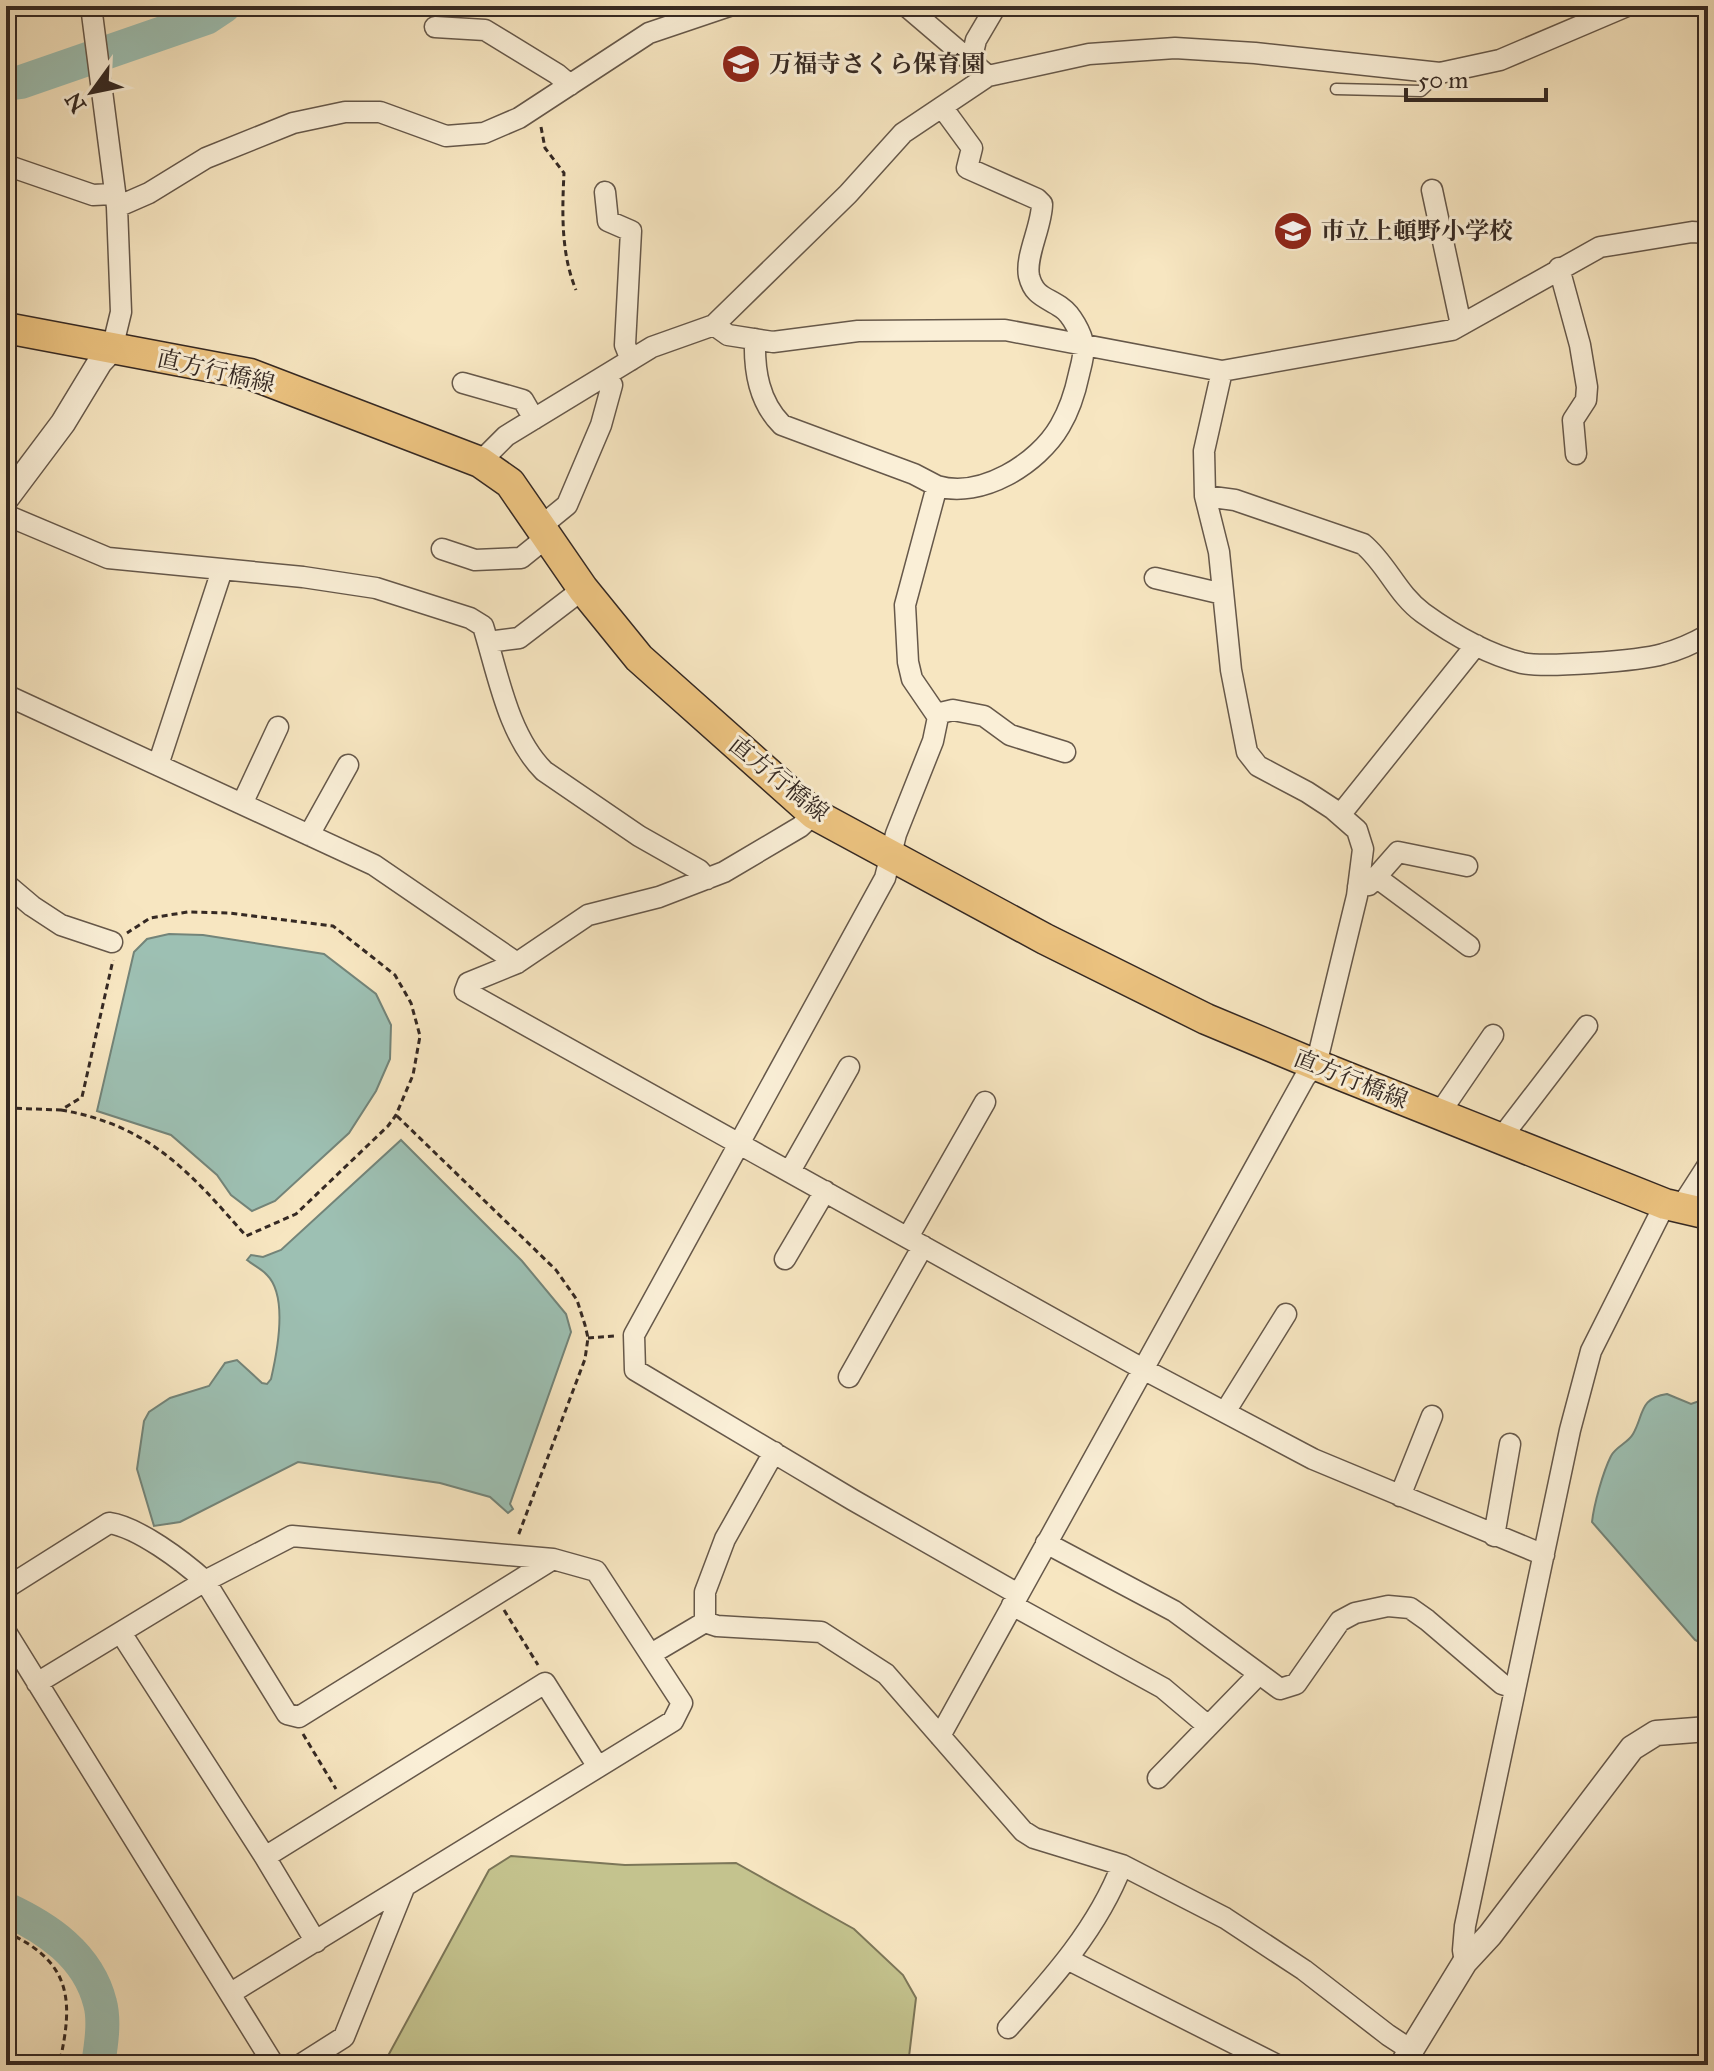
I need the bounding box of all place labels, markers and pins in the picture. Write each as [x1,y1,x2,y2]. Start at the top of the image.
school or university icon: 万福寺さくら保育園 [720,43,762,85]
place label: 万福寺さくら保育園 [769,49,985,79]
school or university icon: 市立上頓野小学校 [1272,210,1314,252]
place label: 市立上頓野小学校 [1321,216,1513,246]

